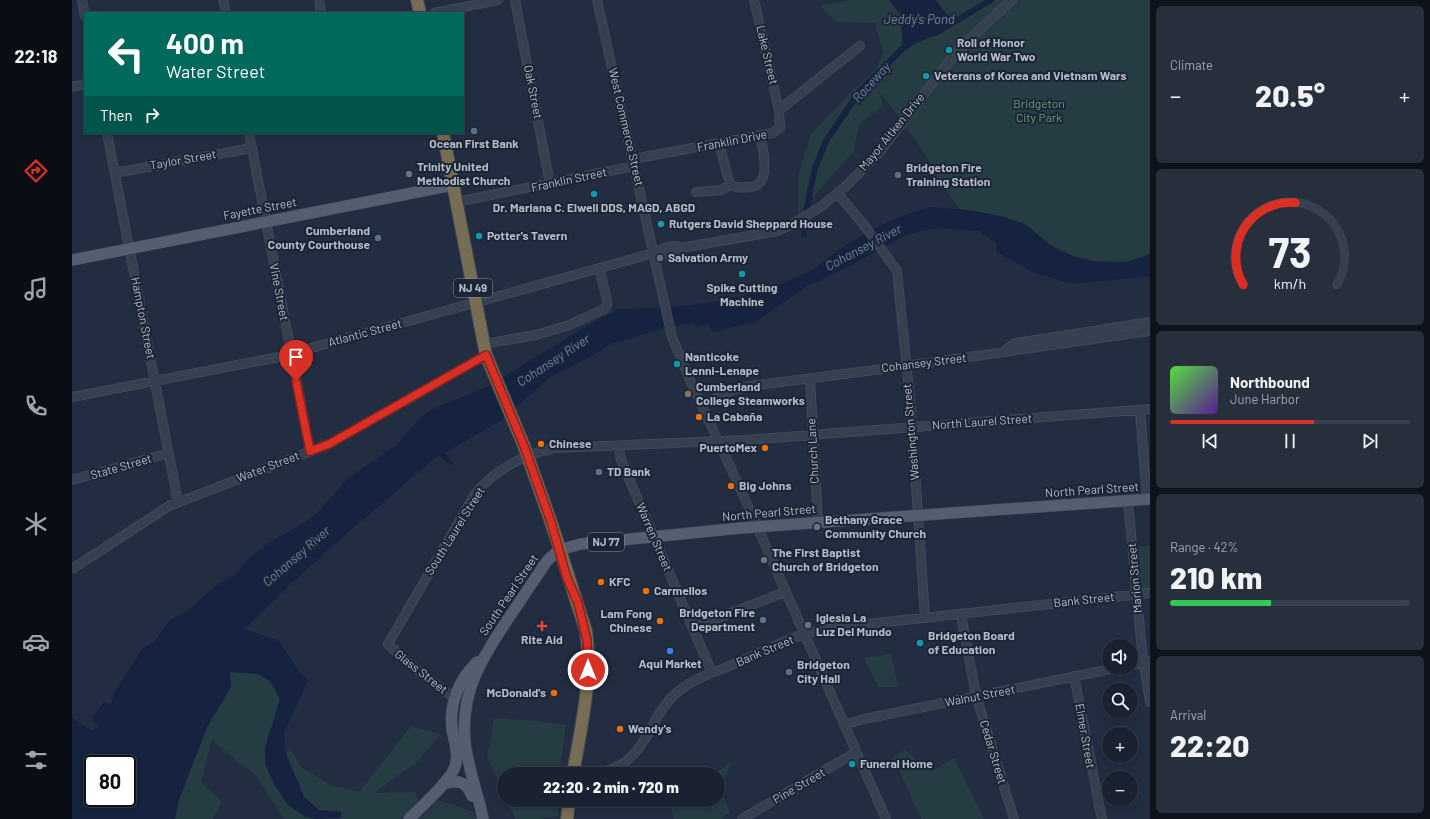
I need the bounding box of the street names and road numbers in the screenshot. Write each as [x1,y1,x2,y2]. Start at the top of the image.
street label: Lake Street [754,24,782,86]
street label: Oak Street [522,64,546,120]
street label: West Commerce Street [607,66,647,187]
street label: Mayor Aitken Drive [856,90,927,173]
street label: Franklin Drive [696,126,768,154]
street label: Taylor Street [149,146,217,172]
street label: Franklin Street [530,164,608,194]
street label: Fayette Street [222,194,298,222]
street label: Vine Street [268,262,292,322]
street label: Hampton Street [129,276,159,360]
road number: NJ 49 [454,279,492,297]
street label: Atlantic Street [326,315,403,349]
street label: Cohansey Street [881,350,967,374]
street label: Washington Street [899,383,921,481]
street label: North Laurel Street [931,411,1033,431]
street label: Church Lane [803,418,821,484]
street label: Water Street [234,448,301,484]
street label: State Street [88,451,153,481]
street label: North Pearl Street [1045,479,1139,499]
street label: South Laurel Street [421,484,487,577]
street label: Warren Street [634,500,676,573]
street label: North Pearl Street [721,501,816,523]
road number: NJ 77 [588,533,624,551]
street label: Marion Street [1124,542,1144,614]
street label: South Pearl Street [476,551,541,638]
street label: Bank Street [1053,589,1115,609]
street label: Bank Street [734,632,796,668]
street label: Glass Street [393,646,451,696]
street label: Walnut Street [943,681,1016,709]
street label: Elmer Street [1073,702,1099,769]
street label: Cedar Street [978,718,1010,785]
street label: Pine Street [770,765,827,806]

